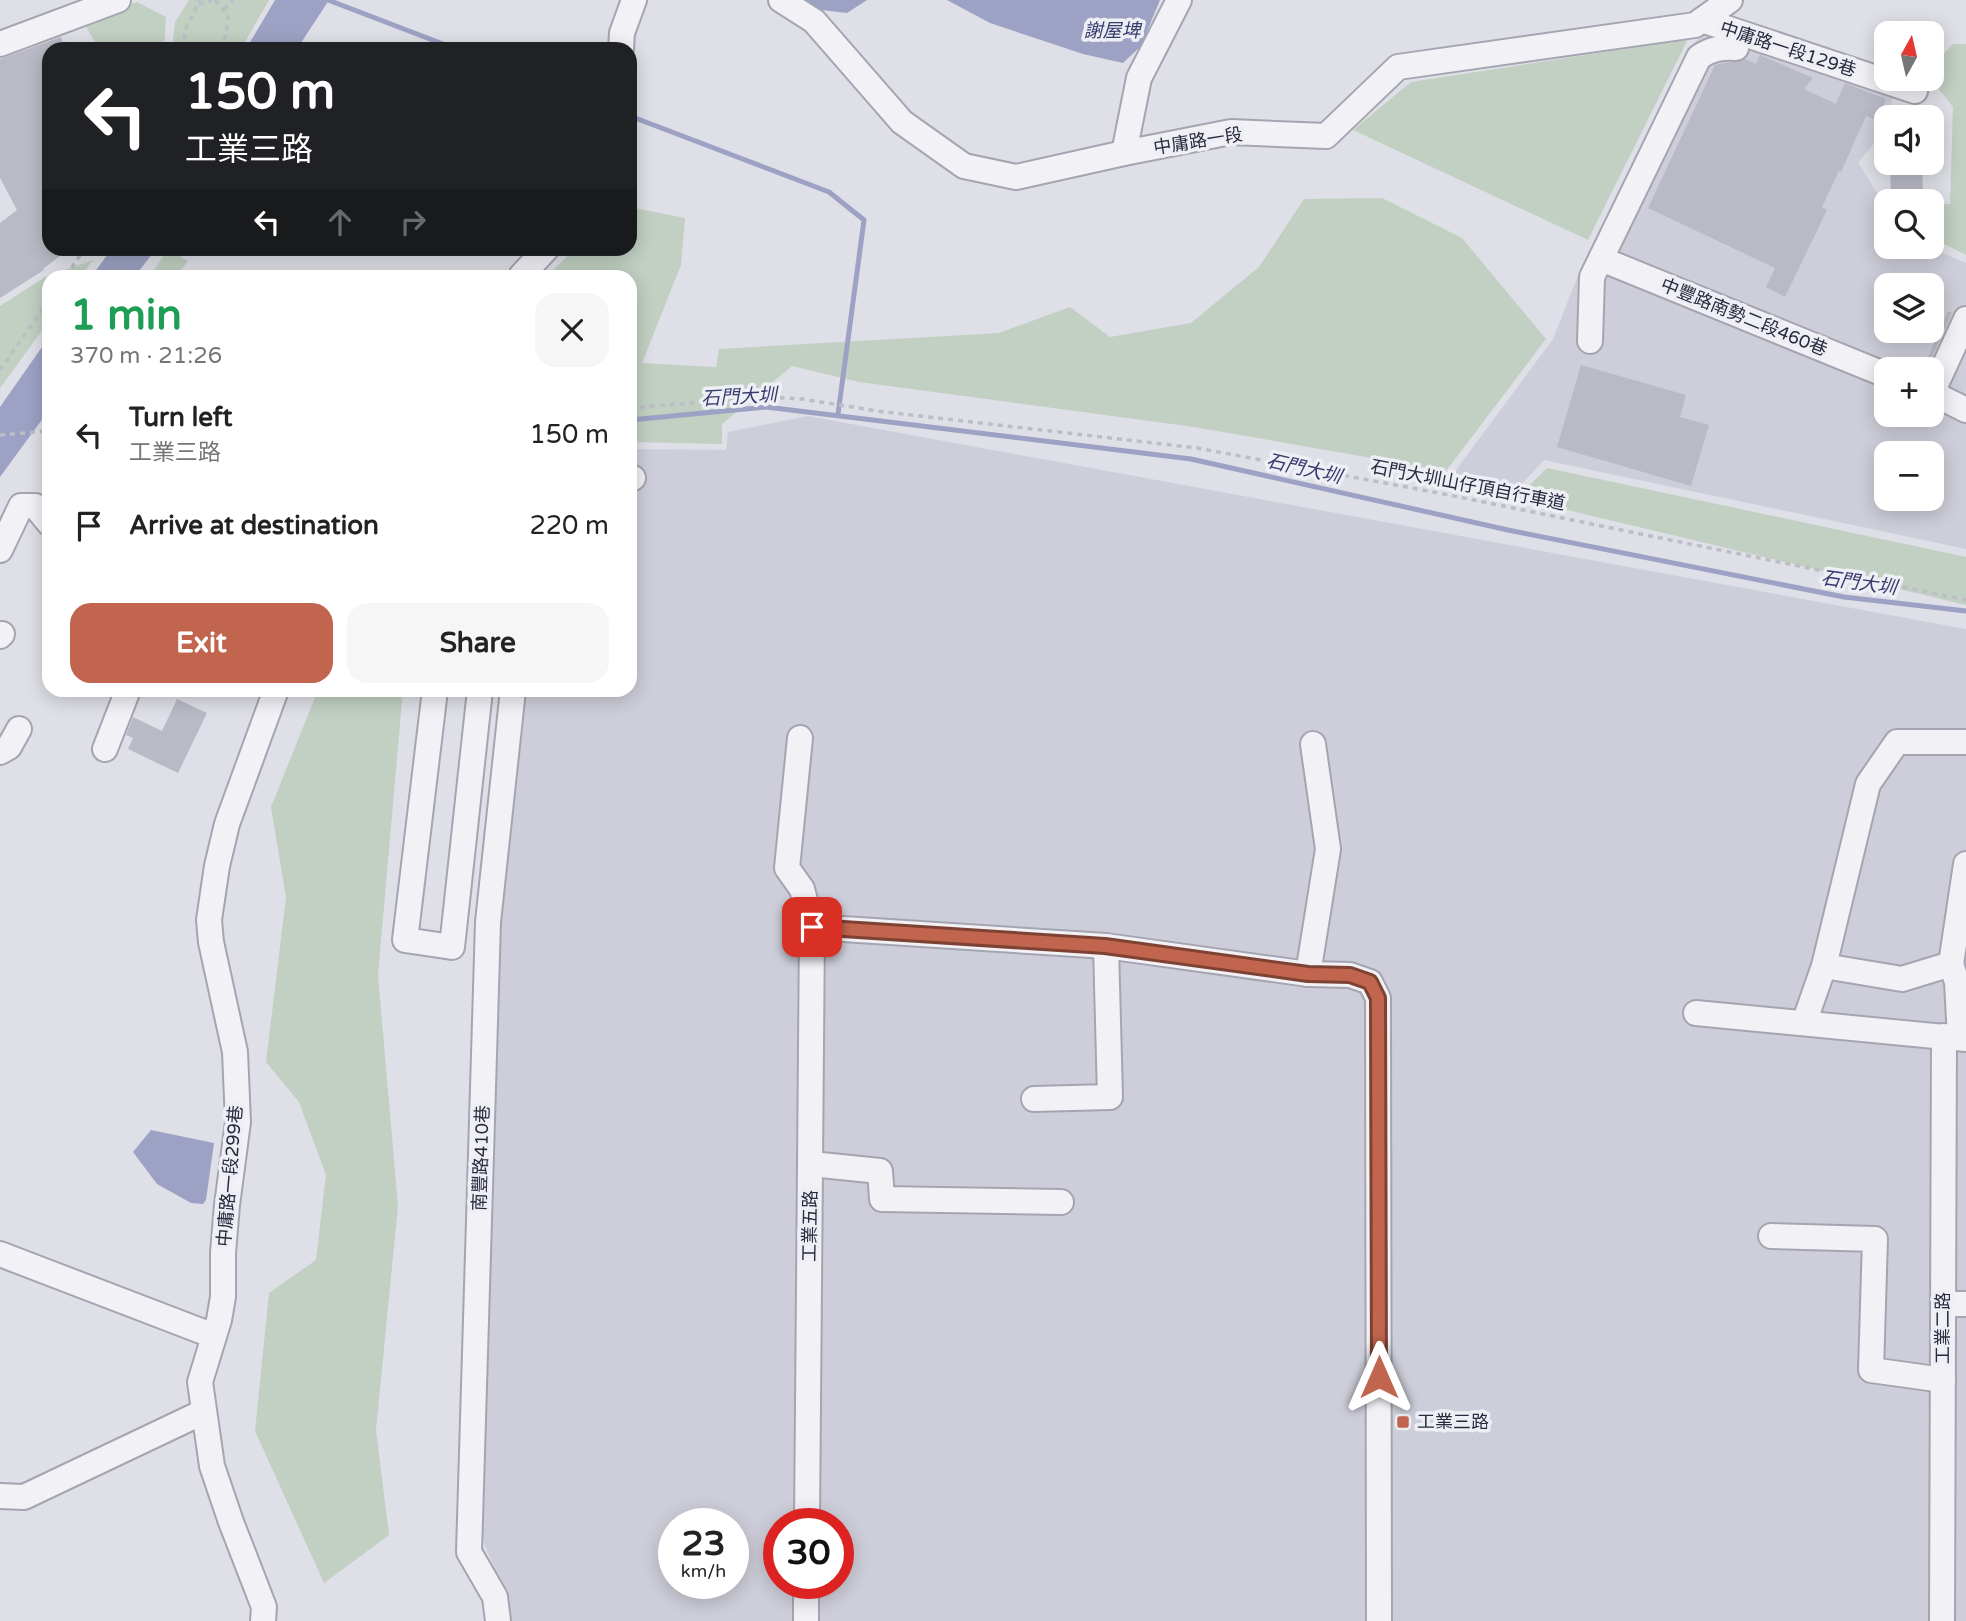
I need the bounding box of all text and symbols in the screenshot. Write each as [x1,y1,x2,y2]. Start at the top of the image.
street label: 中庸路一段129巷 [1717,17,1859,81]
water label: 謝屋埤 [1083,20,1142,42]
north arrow [1874,21,1944,91]
map controls [1874,21,1944,511]
text: 150 m [185,63,335,122]
icon: left [70,70,161,161]
button: sound [1874,105,1944,175]
street label: 中庸路一段 [1152,123,1244,159]
text: 工業三路 [185,131,313,169]
button: search [1874,189,1944,259]
icon: left [248,203,286,241]
icon: ahead [321,203,359,241]
icon: right [394,203,432,241]
street label: 中豐路南勢二段460巷 [1657,273,1831,361]
button: layers [1874,273,1944,343]
text: 1 min [70,290,182,341]
button: close [535,293,609,367]
text: 370 m · 21:26 [70,342,222,370]
button: + [1874,357,1944,427]
water label: 石門大圳 [701,384,781,410]
text: Turn left [129,402,232,433]
icon: left [70,416,108,454]
text: 150 m [529,419,609,450]
text: 工業三路 [129,439,221,467]
button: − [1874,441,1944,511]
water label: 石門大圳 [1264,450,1346,489]
street label: 石門大圳山仔頂自行車道 [1369,455,1567,515]
icon: arrive [70,507,108,545]
text: Arrive at destination [129,510,379,541]
text: 220 m [529,510,609,541]
water label: 石門大圳 [1820,567,1901,600]
button: Exit [70,603,333,683]
button: Share [347,603,609,683]
pin [782,897,842,957]
icon: arrive [793,908,831,946]
street label: 中庸路一段299巷 [213,1104,247,1248]
street label: 南豐路410巷 [468,1105,494,1211]
street label: 工業五路 [798,1190,822,1262]
street label: 工業二路 [1932,1292,1954,1364]
position arrow [1342,1340,1416,1414]
place label: 工業三路 [1417,1411,1489,1433]
marker: 工業三路 [1395,1414,1411,1430]
speed limit sign: 30 [763,1508,854,1599]
text: 23 [682,1523,725,1565]
text: km/h [681,1560,726,1582]

